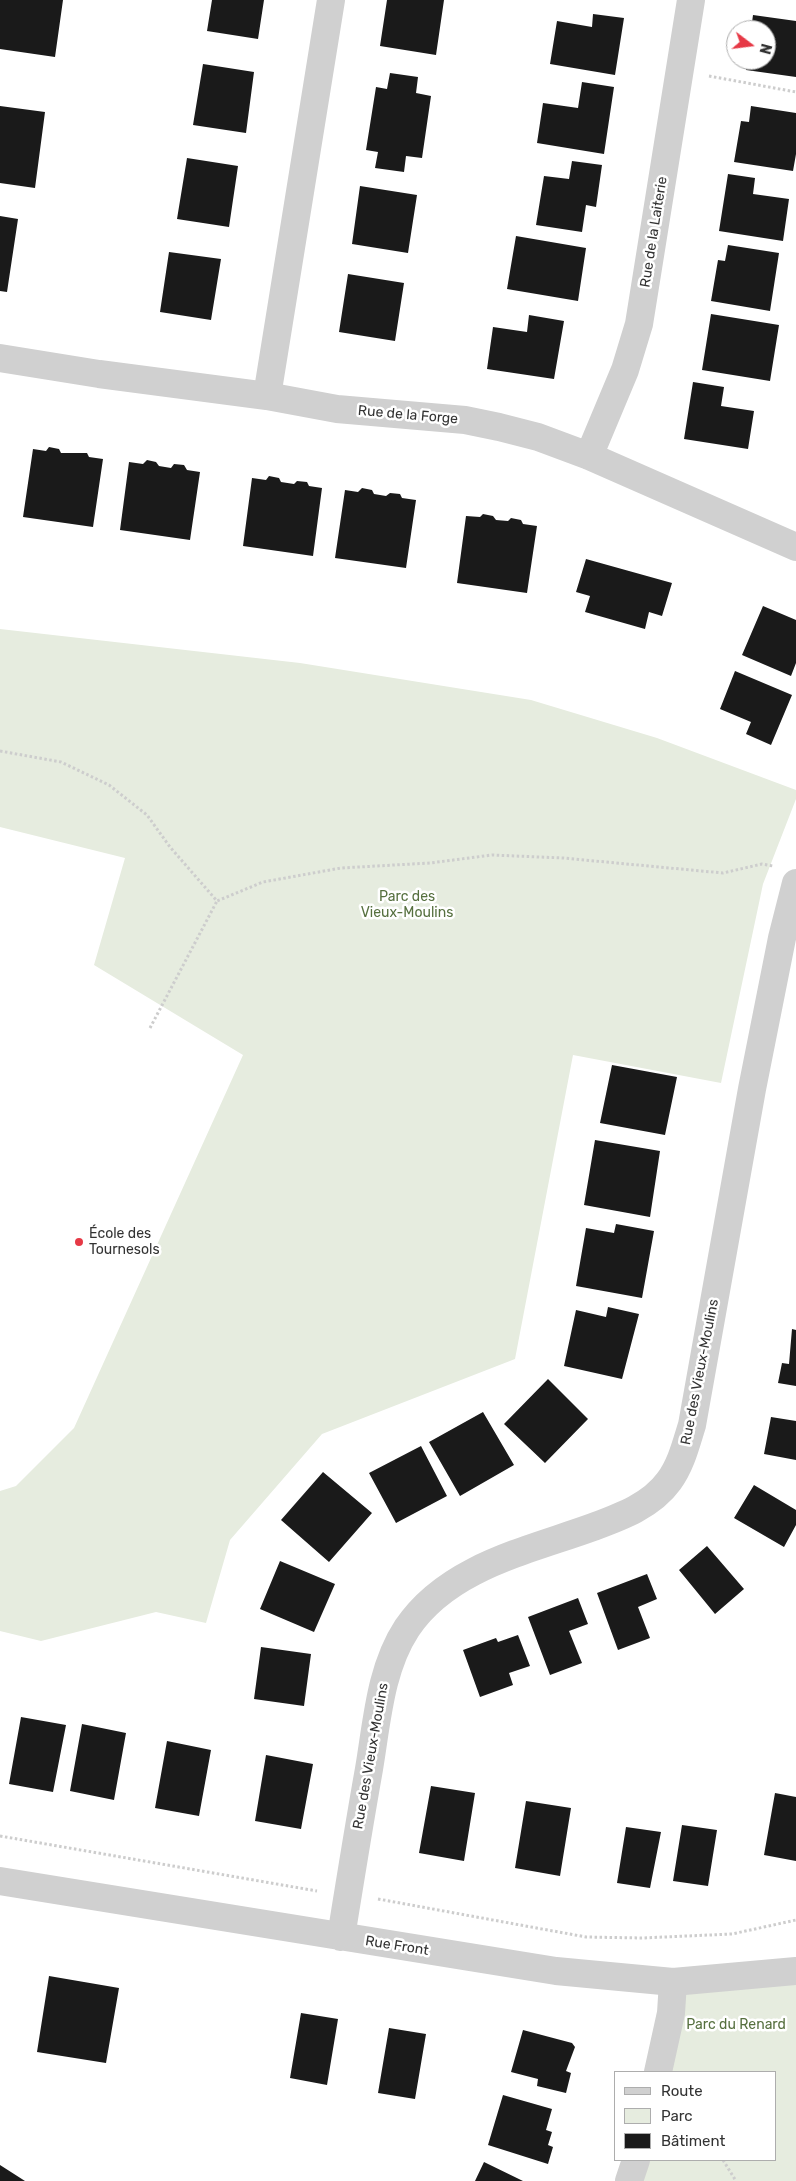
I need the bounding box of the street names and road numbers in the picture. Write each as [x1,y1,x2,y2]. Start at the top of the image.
street label: Rue de la Laiterie [637,175,671,289]
street label: Rue de la Forge [357,402,459,428]
street label: Rue des Vieux-Moulins [678,1298,722,1446]
street label: Rue des Vieux-Moulins [350,1682,392,1830]
street label: Rue Front [364,1933,430,1959]

